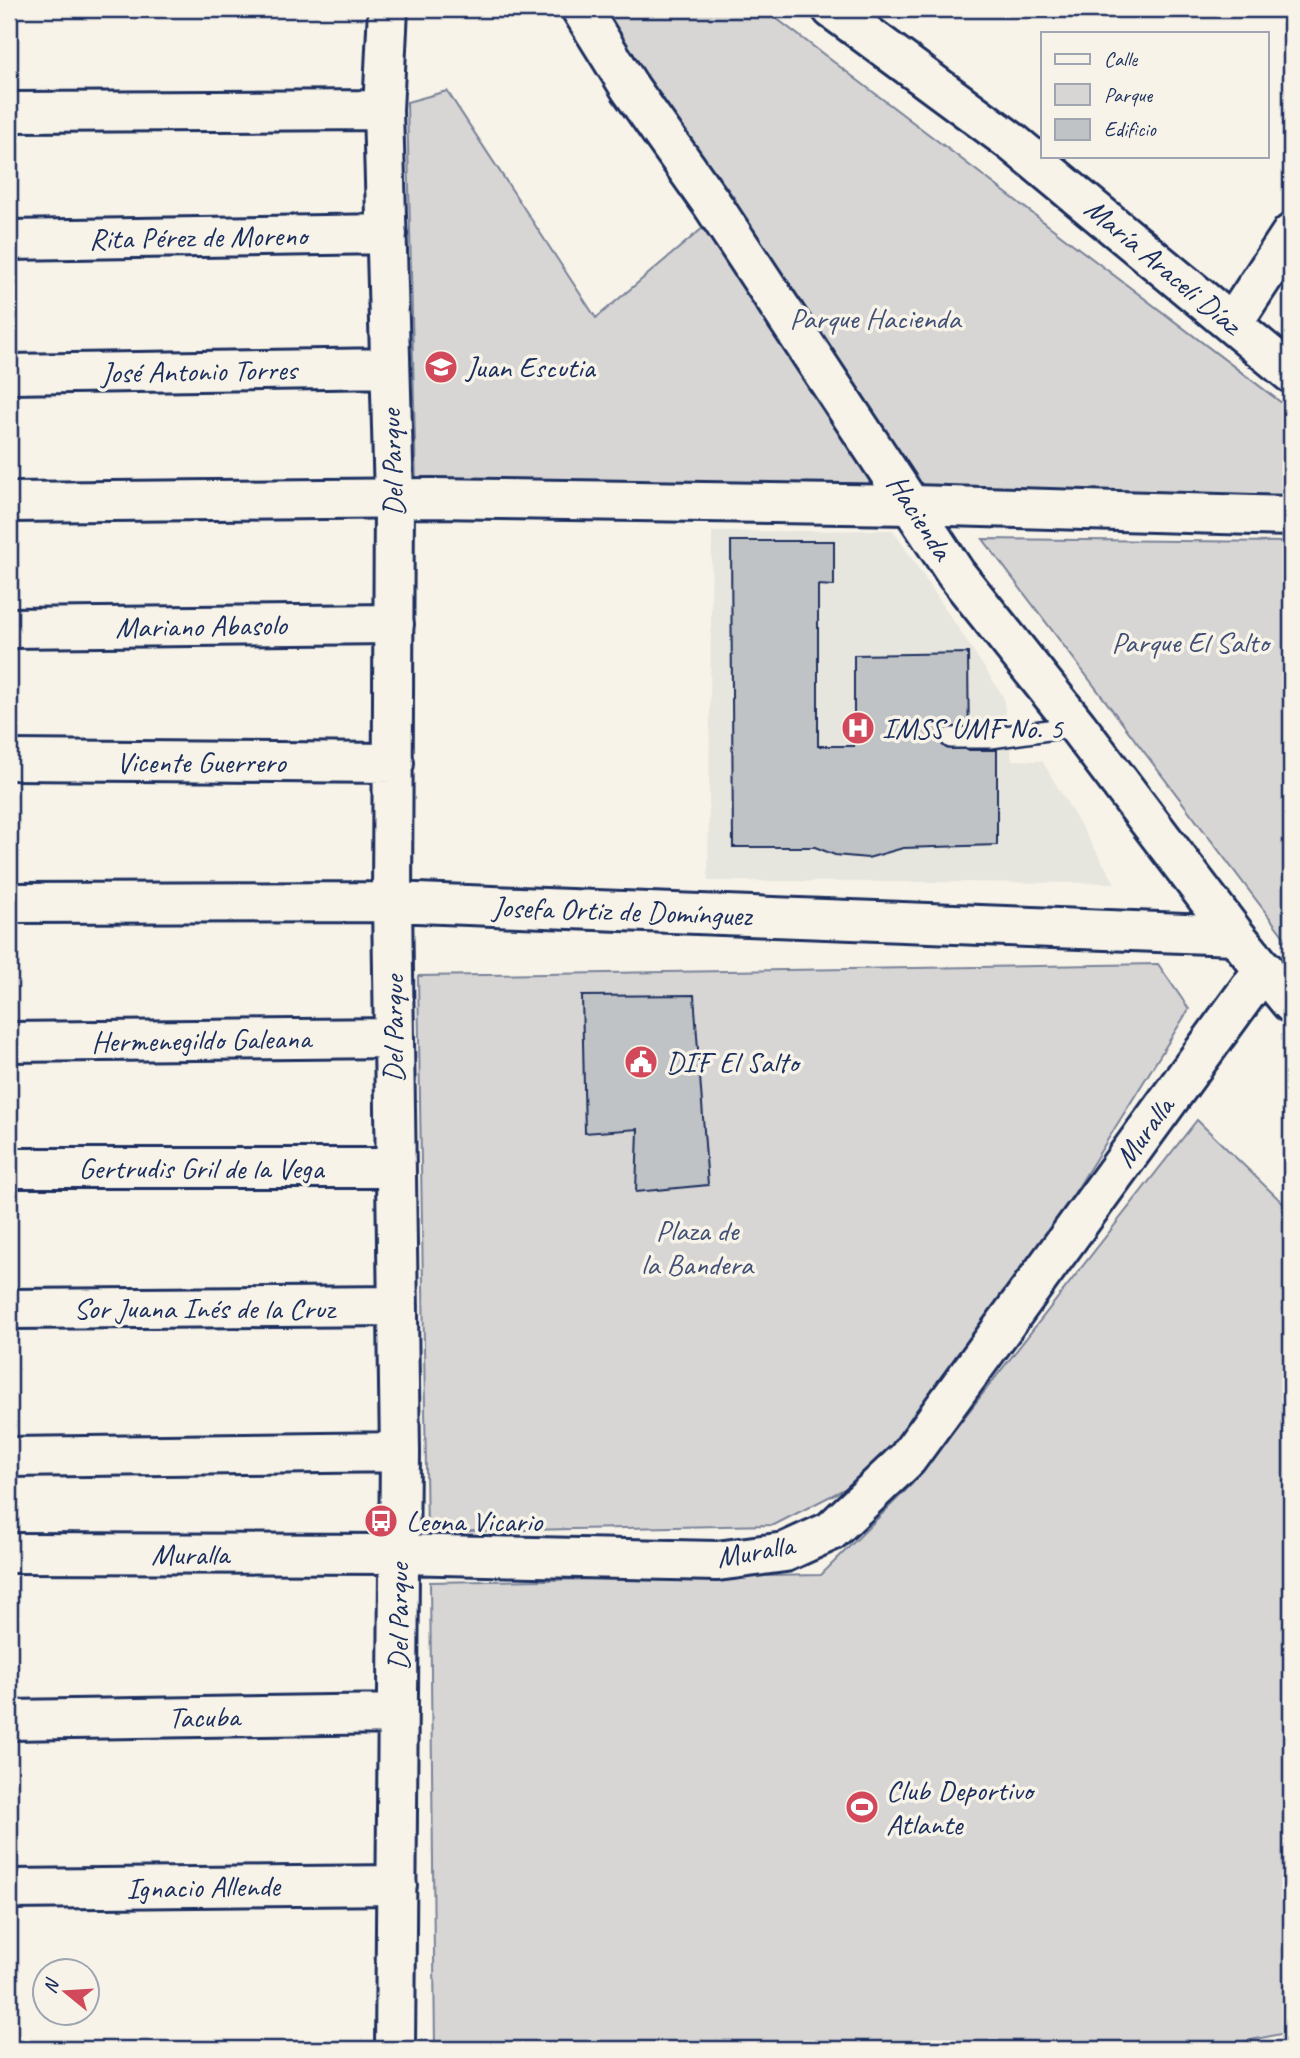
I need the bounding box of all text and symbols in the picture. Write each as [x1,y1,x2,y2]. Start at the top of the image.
legend [1041,32,1268,158]
text: Calle [1104,46,1138,72]
text: Parque [1104,82,1153,108]
text: Edificio [1104,116,1157,142]
street label: María Araceli Díaz [1077,189,1252,345]
street label: Rita Pérez de Moreno [89,216,311,258]
park label: Parque Hacienda [790,299,962,337]
school or university icon: Juan Escutia [422,348,460,386]
place label: Juan Escutia [464,348,597,386]
street label: José Antonio Torres [99,350,300,392]
street label: Del Parque [371,406,413,517]
street label: Hacienda [878,467,963,569]
street label: Mariano Abasolo [115,605,288,646]
park label: Parque El Salto [1111,623,1272,661]
hospital icon: IMSS UMF No. 5 [839,709,877,747]
place label: IMSS UMF No. 5 [882,709,1064,747]
street label: Vicente Guerrero [116,743,287,781]
street label: Josefa Ortiz de Domínguez [490,887,754,935]
street label: Del Parque [374,973,412,1083]
street label: Hermenegildo Galeana [91,1019,314,1061]
public building icon: DIF El Salto [622,1043,660,1081]
place label: DIF El Salto [666,1043,802,1081]
street label: Muralla [1106,1087,1184,1175]
street label: Gertrudis Gril de la Vega [79,1149,325,1187]
park label: Plaza de la Bandera [641,1211,755,1283]
street label: Sor Juana Inés de la Cruz [74,1289,337,1327]
bus stop icon: Leona Vicario [362,1502,400,1540]
place label: Leona Vicario [406,1502,543,1540]
street label: Muralla [713,1525,799,1576]
street label: Muralla [151,1535,232,1573]
street label: Del Parque [379,1561,417,1671]
street label: Tacuba [168,1697,243,1737]
place label: Club Deportivo Atlante [886,1771,1036,1843]
sports icon: Club Deportivo Atlante [843,1788,881,1826]
street label: Ignacio Allende [126,1867,282,1907]
north arrow [32,1956,102,2026]
text: N [38,1975,65,1996]

